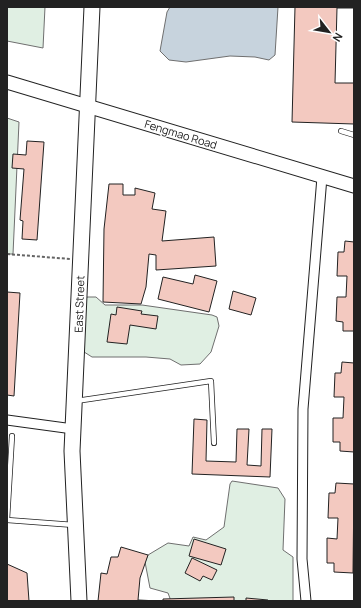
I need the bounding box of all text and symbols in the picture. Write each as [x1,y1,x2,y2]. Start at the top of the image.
north arrow [309,12,349,52]
text: N [329,30,346,45]
street label: Fengmao Road [143,116,219,152]
street label: East Street [71,275,87,333]

